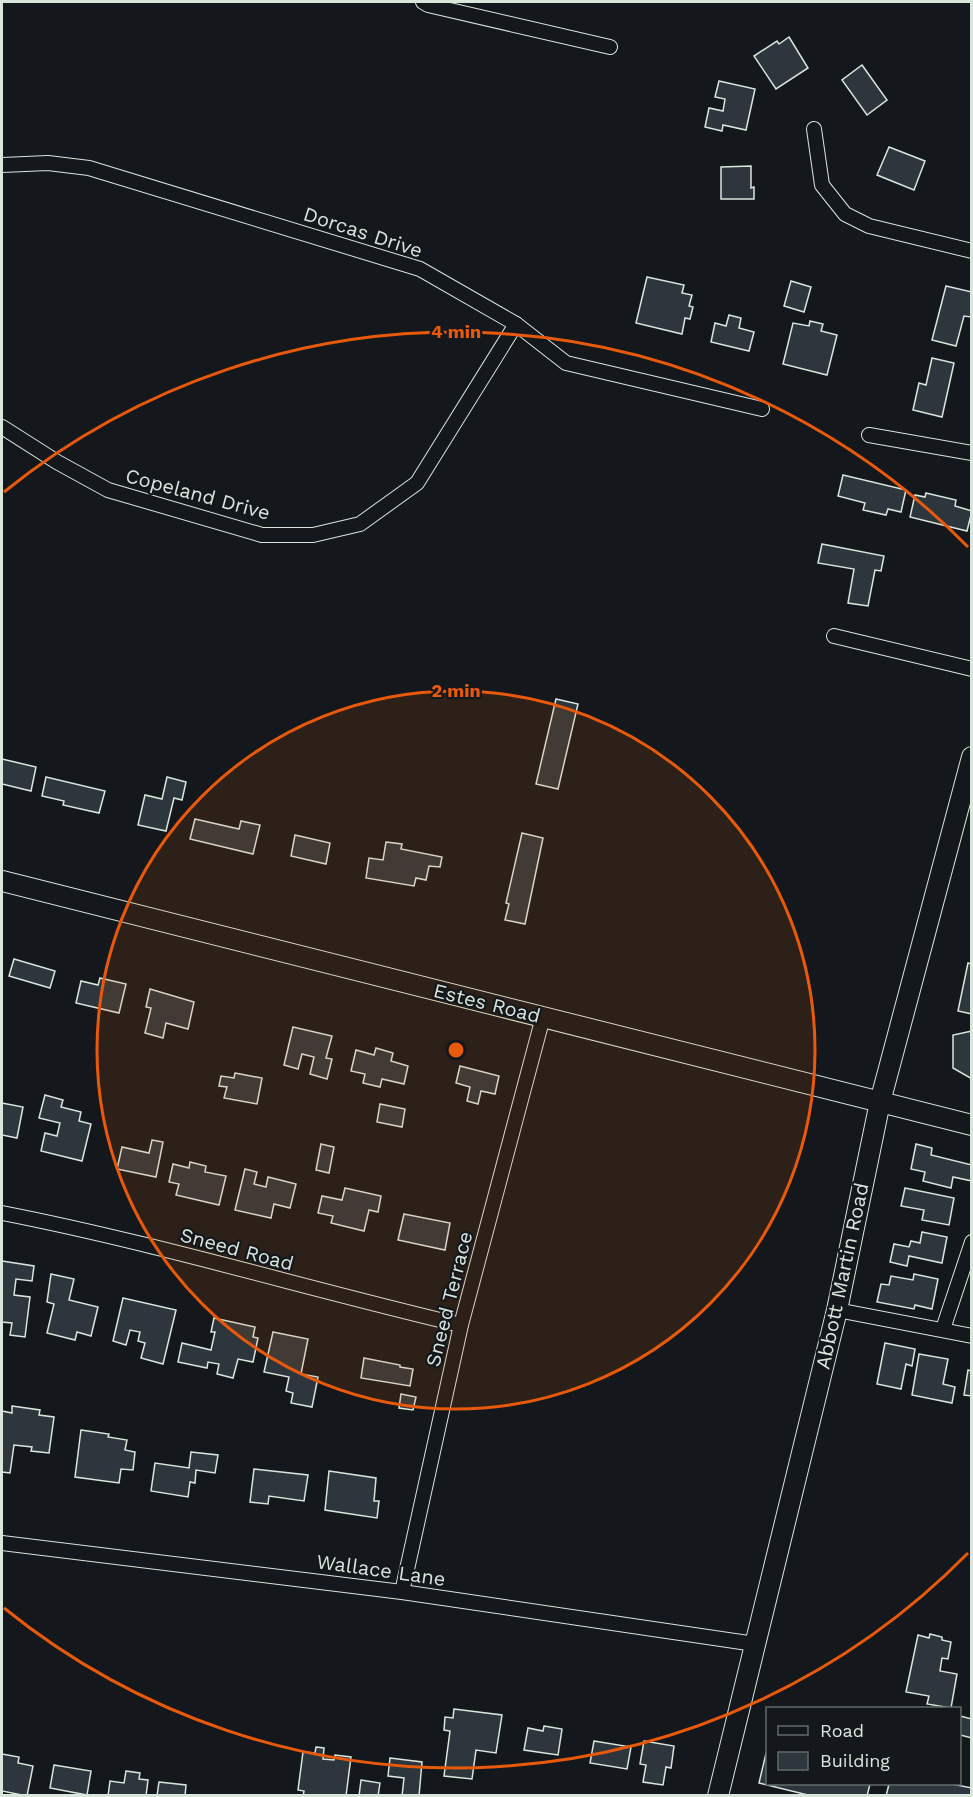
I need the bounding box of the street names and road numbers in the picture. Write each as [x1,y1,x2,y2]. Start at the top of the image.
street label: Dorcas Drive [300,201,426,263]
street label: Copeland Drive [123,463,273,525]
street label: Estes Road [431,978,543,1028]
street label: Abbott Martin Road [811,1181,873,1371]
street label: Sneed Road [178,1222,296,1276]
street label: Sneed Terrace [421,1229,477,1369]
street label: Wallace Lane [315,1549,447,1591]

